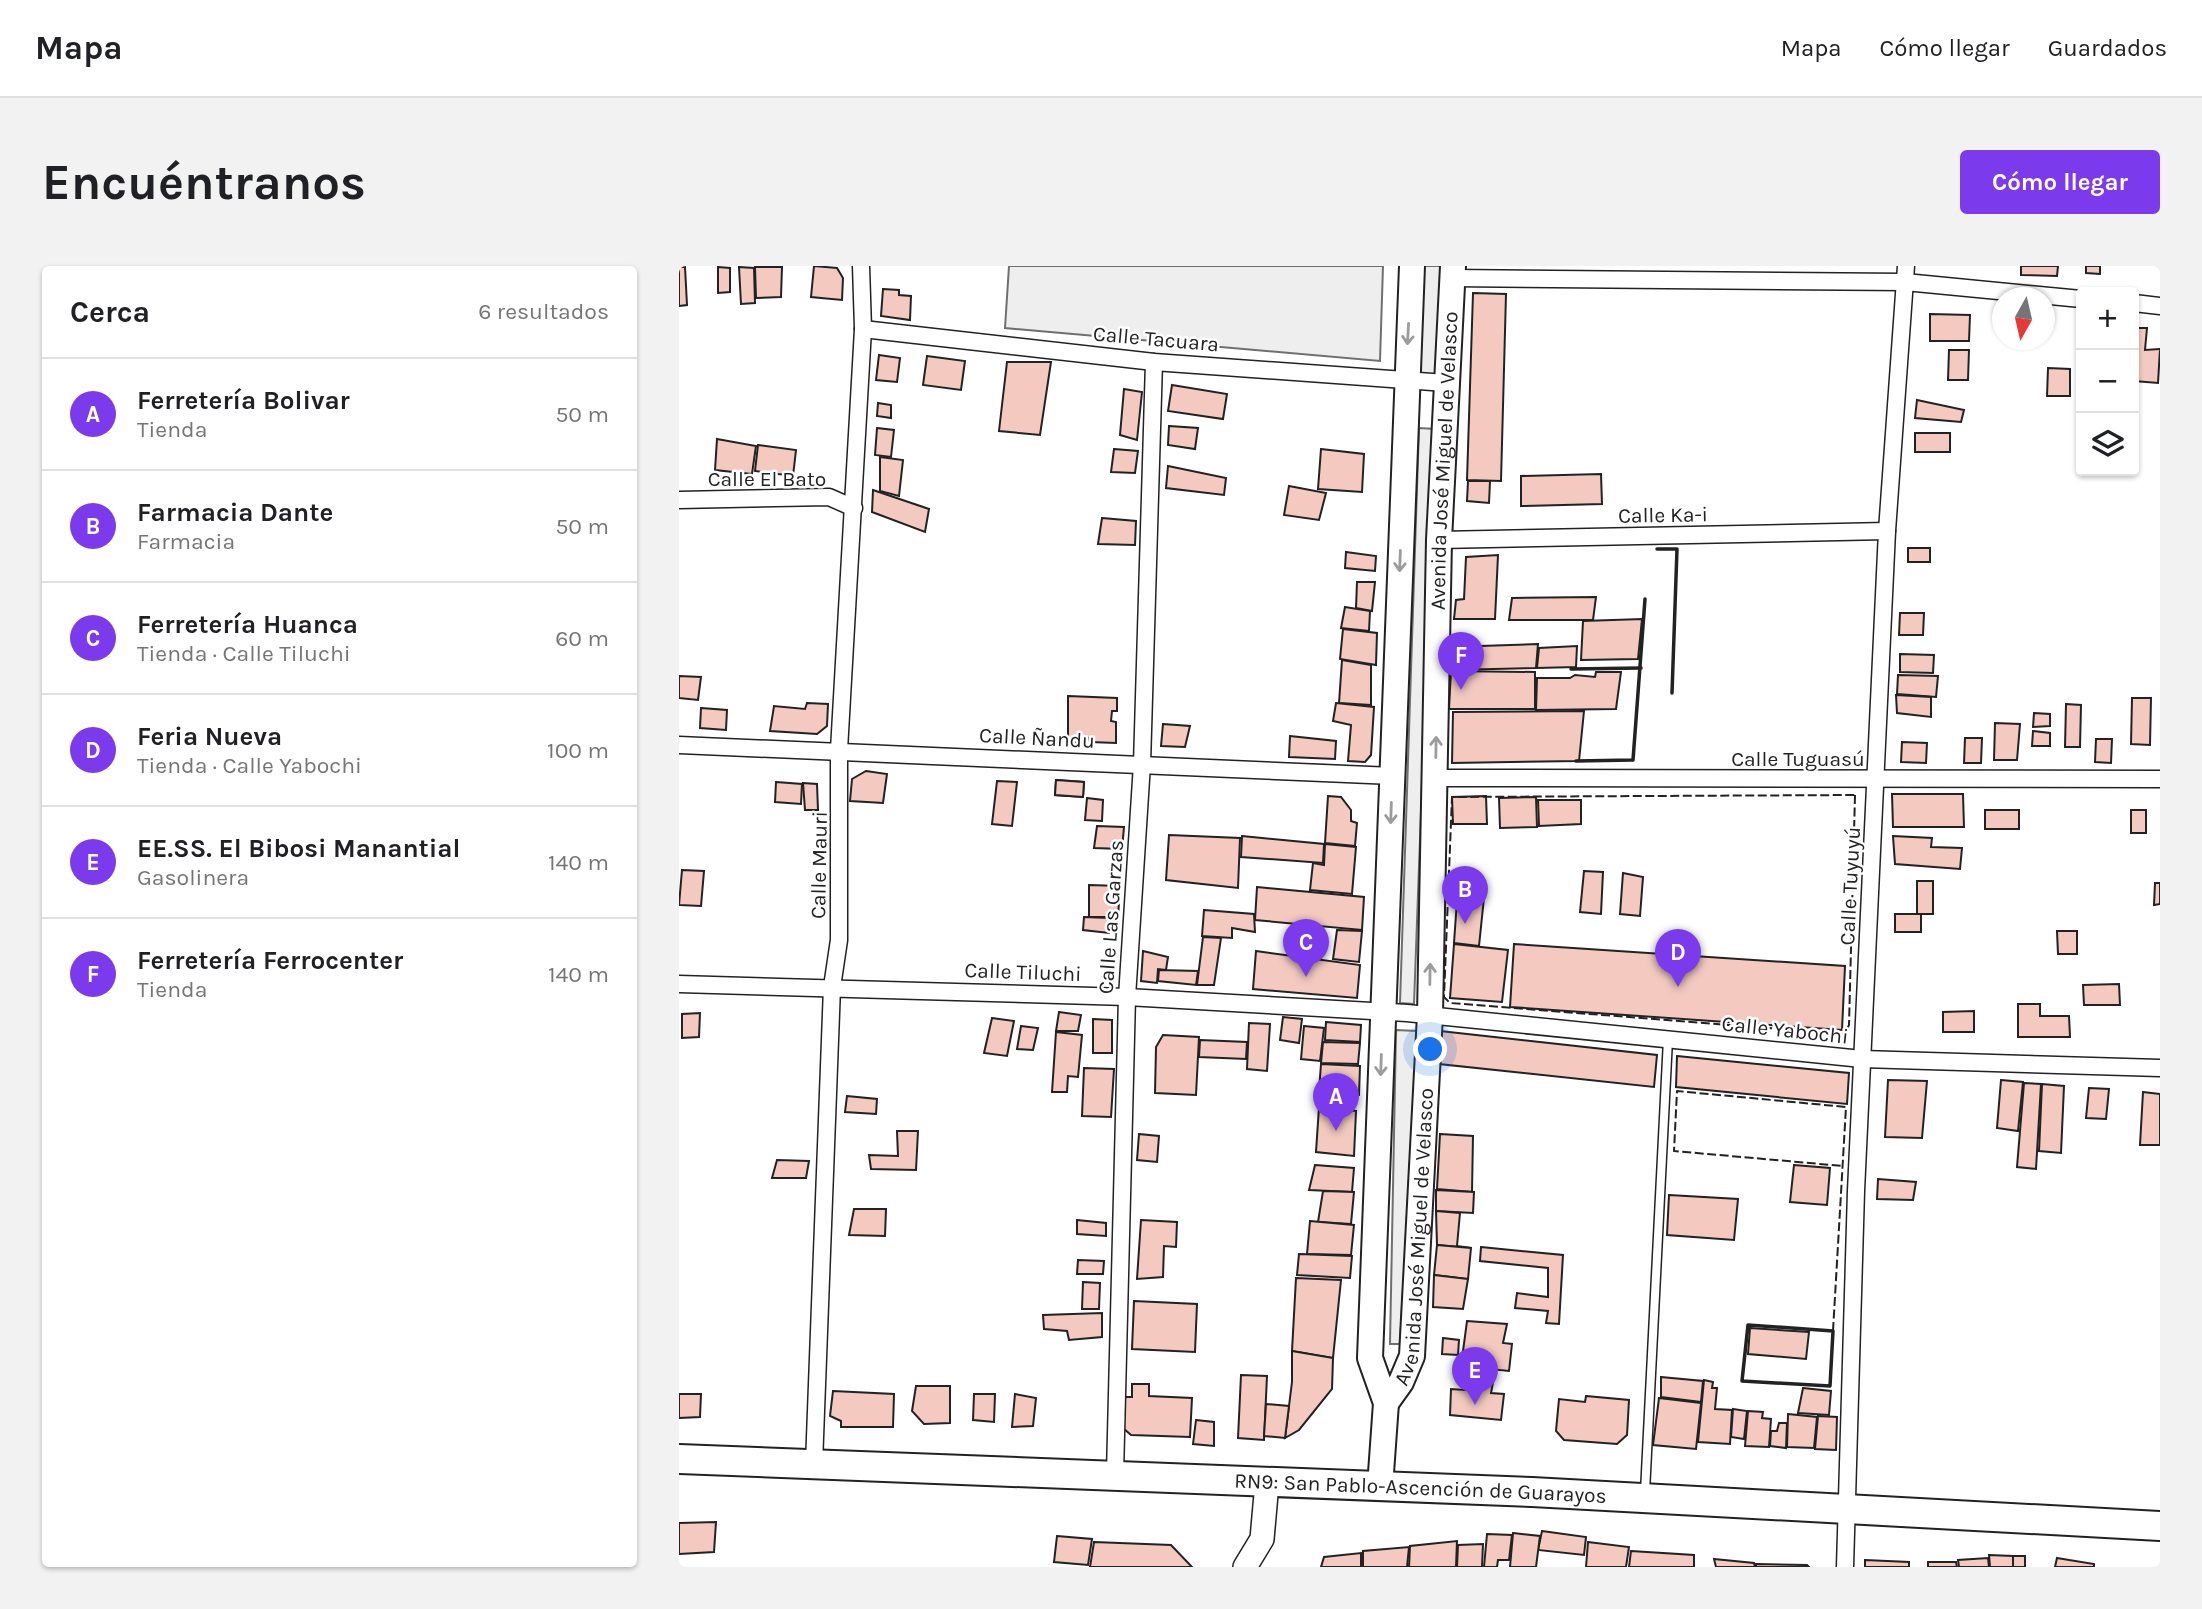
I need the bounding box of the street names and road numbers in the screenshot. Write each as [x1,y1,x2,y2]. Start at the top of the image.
street label: Avenida José Miguel de Velasco [1426,311,1463,610]
street label: Calle Tacuara [1092,322,1220,356]
street label: Calle El Bato [708,467,826,491]
street label: Calle Ka-i [1618,502,1708,528]
street label: Calle Ñandu [979,723,1095,753]
street label: Calle Tuguasú [1731,747,1865,771]
street label: Calle Mauri [806,811,832,919]
street label: Calle Tuyuyú [1835,826,1865,946]
street label: Calle Las Garzas [1094,839,1128,995]
street label: Calle Tiluchi [964,958,1082,986]
street label: Calle Yabochi [1720,1011,1850,1049]
street label: Avenida José Miguel de Velasco [1389,1087,1438,1389]
street label: RN9: San Pablo-Ascención de Guarayos [1234,1468,1607,1508]

